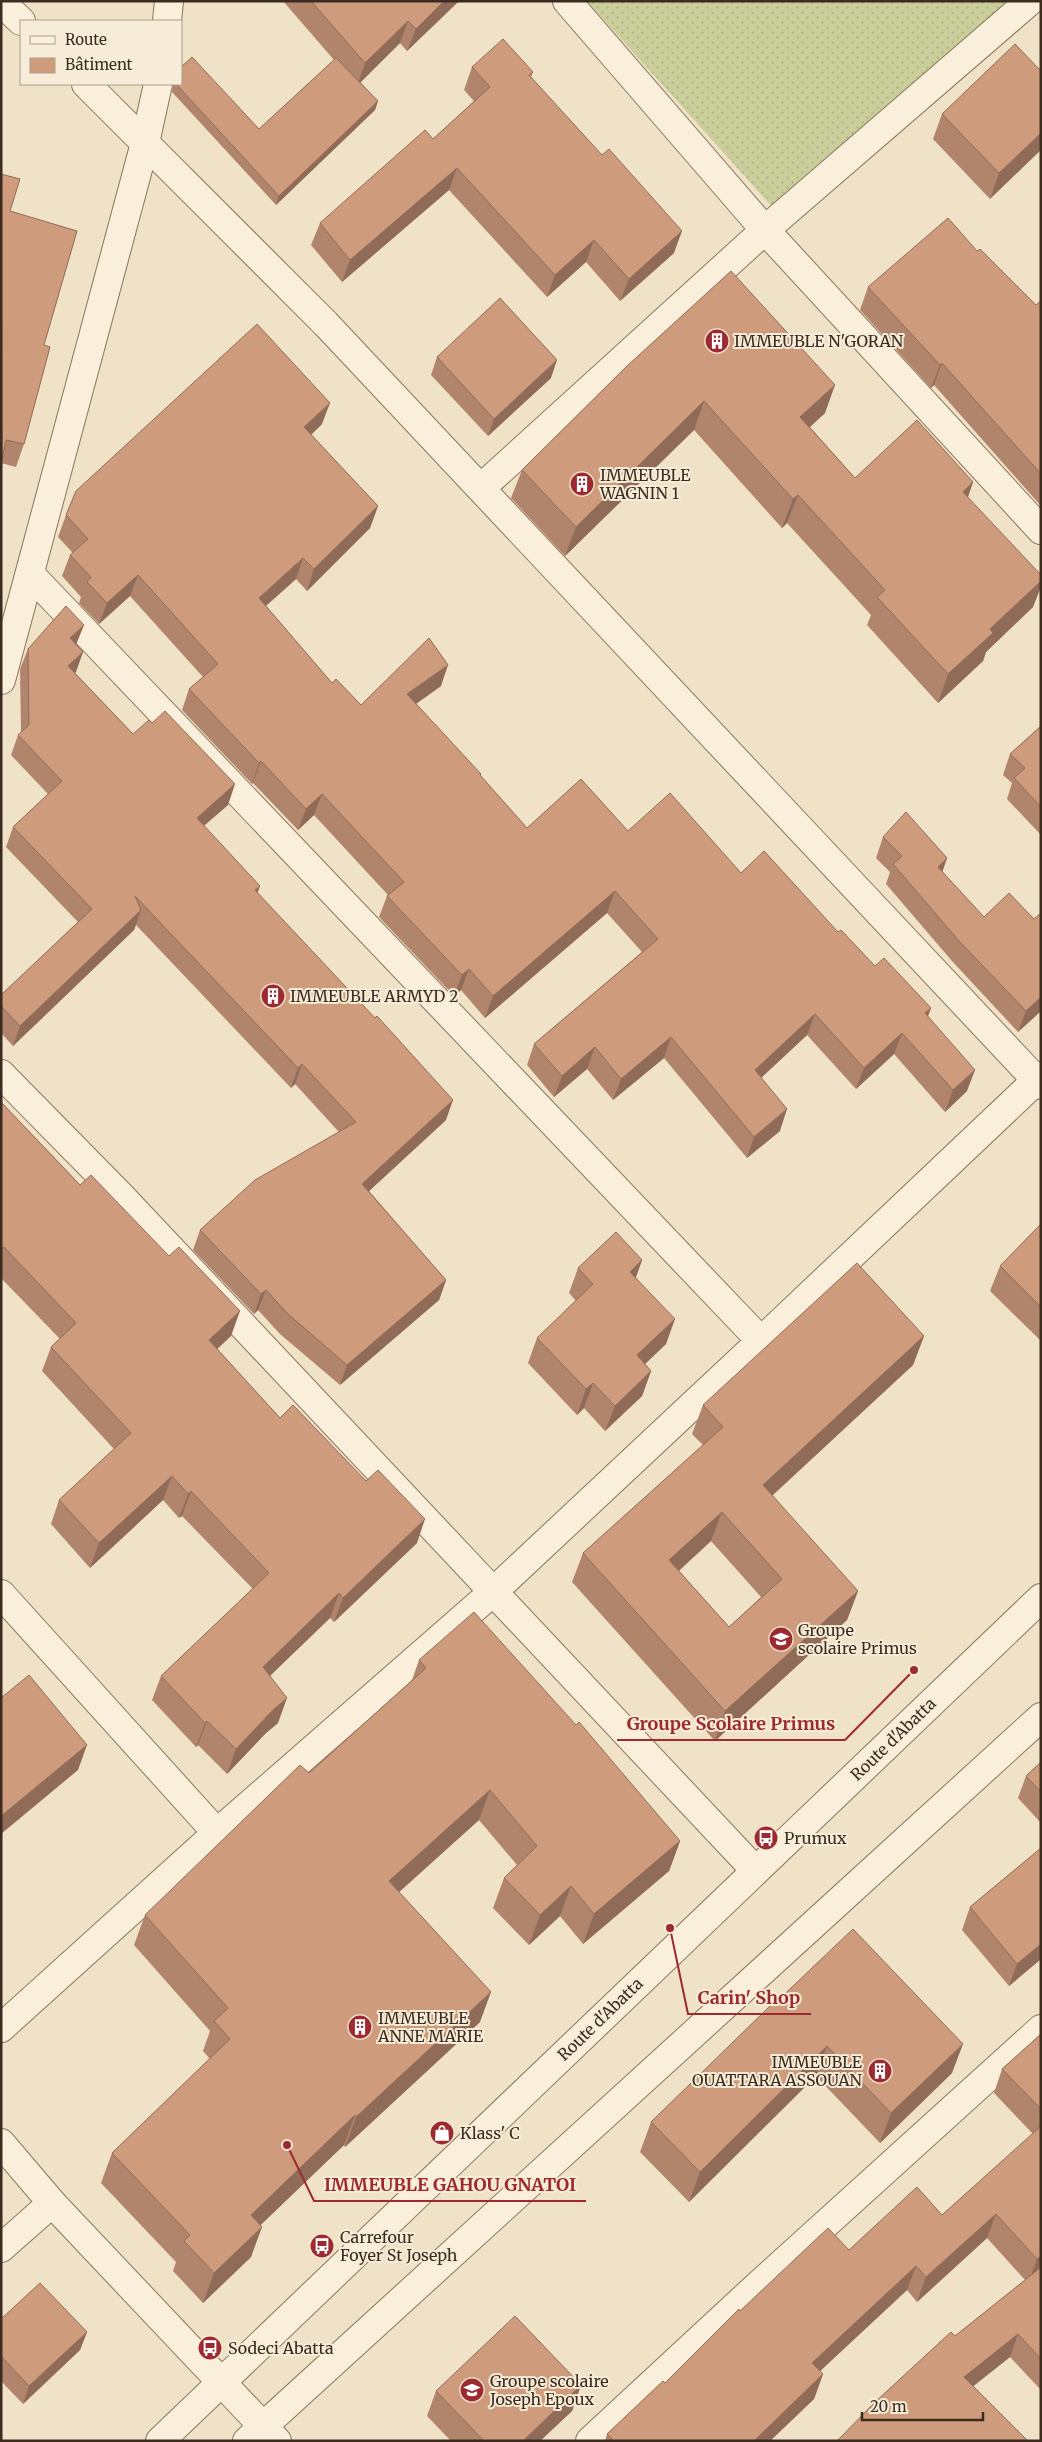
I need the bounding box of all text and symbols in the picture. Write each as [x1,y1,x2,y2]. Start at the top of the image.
legend [20,20,182,85]
text: Route [65,30,107,49]
text: Bâtiment [65,55,133,74]
building icon: IMMEUBLE N'GORAN [704,328,730,354]
place label: IMMEUBLE N'GORAN [734,331,904,351]
place label: IMMEUBLE WAGNIN 1 [599,465,691,503]
building icon: IMMEUBLE WAGNIN 1 [569,471,595,497]
building icon: IMMEUBLE ARMYD 2 [260,983,286,1009]
place label: IMMEUBLE ARMYD 2 [290,986,459,1006]
place label: Groupe scolaire Primus [798,1620,917,1658]
school or university icon: Groupe scolaire Primus [768,1626,794,1652]
street label: Route d'Abatta [846,1693,940,1785]
callout: Groupe Scolaire Primus [617,1707,845,1740]
text: Groupe Scolaire Primus [627,1712,835,1735]
bus stop icon: Prumux [753,1825,779,1851]
place label: Prumux [784,1828,847,1848]
street label: Route d'Abatta [553,1973,647,2065]
callout: Carin' Shop [688,1981,811,2014]
text: Carin' Shop [698,1986,800,2009]
place label: IMMEUBLE ANNE MARIE [377,2008,484,2046]
building icon: IMMEUBLE ANNE MARIE [347,2014,373,2040]
place label: IMMEUBLE OUATTARA ASSOUAN [692,2052,863,2090]
building icon: IMMEUBLE OUATTARA ASSOUAN [867,2058,893,2084]
shop icon: Klass' C [429,2120,455,2146]
place label: Klass' C [460,2123,520,2143]
callout: IMMEUBLE GAHOU GNATOI [314,2168,586,2201]
text: IMMEUBLE GAHOU GNATOI [324,2173,576,2196]
place label: Carrefour Foyer St Joseph [340,2227,458,2265]
bus stop icon: Carrefour Foyer St Joseph [309,2233,335,2259]
bus stop icon: Sodeci Abatta [197,2335,223,2361]
place label: Sodeci Abatta [228,2338,334,2358]
place label: Groupe scolaire Joseph Epoux [489,2371,609,2409]
school or university icon: Groupe scolaire Joseph Epoux [459,2377,485,2403]
scale bar [862,2390,983,2422]
text: 20 m [870,2397,907,2416]

